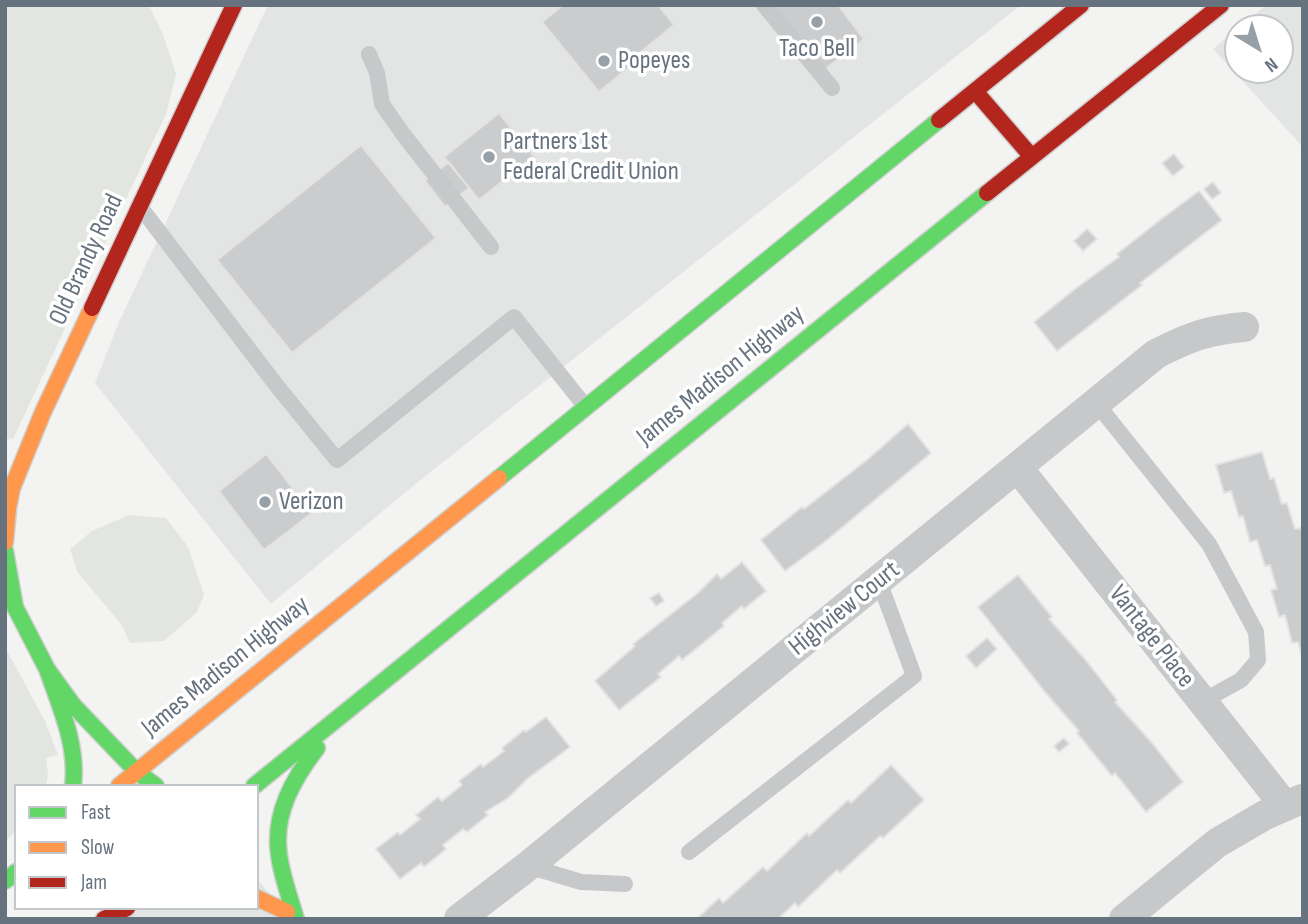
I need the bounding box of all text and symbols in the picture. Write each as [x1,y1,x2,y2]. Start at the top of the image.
marker: Taco Bell [809,14,825,30]
north arrow [1224,14,1294,84]
place label: Taco Bell [779,33,855,65]
place label: Popeyes [618,45,690,77]
text: N [1260,52,1282,77]
marker: Popeyes [596,53,612,69]
place label: Partners 1st Federal Credit Union [503,126,679,188]
marker: Partners 1st Federal Credit Union [481,149,497,165]
street label: Old Brandy Road [43,190,131,330]
street label: James Madison Highway [631,299,811,453]
place label: Verizon [279,486,344,518]
marker: Verizon [257,494,273,510]
street label: Highview Court [783,555,907,663]
street label: Vantage Place [1101,580,1201,694]
street label: James Madison Highway [136,590,316,744]
legend [14,784,259,910]
text: Fast [81,800,111,825]
text: Slow [81,835,114,860]
text: Jam [81,870,107,895]

